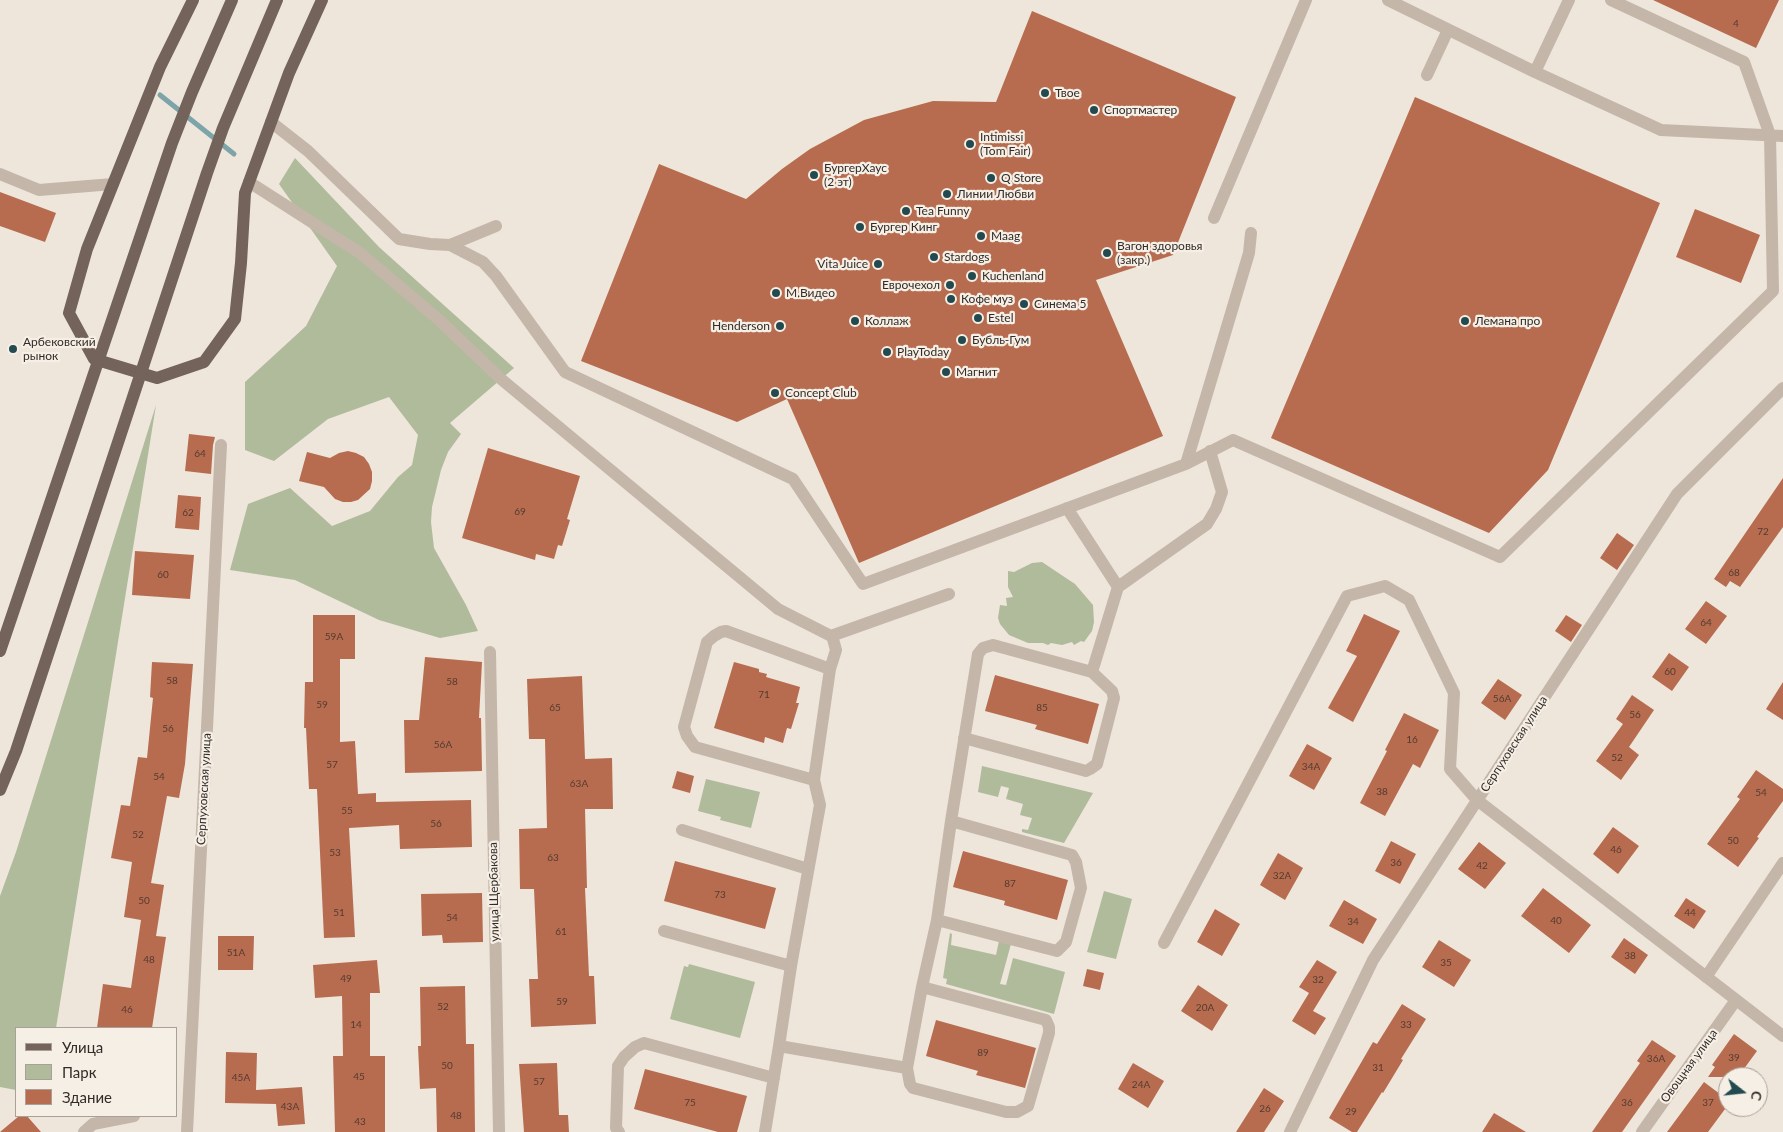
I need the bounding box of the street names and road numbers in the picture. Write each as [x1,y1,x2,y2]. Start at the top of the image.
street label: Серпуховская улица [1477,693,1551,795]
street label: Серпуховская улица [194,733,214,845]
street label: улица Щербакова [486,842,502,942]
street label: Овощная улица [1658,1027,1720,1105]

